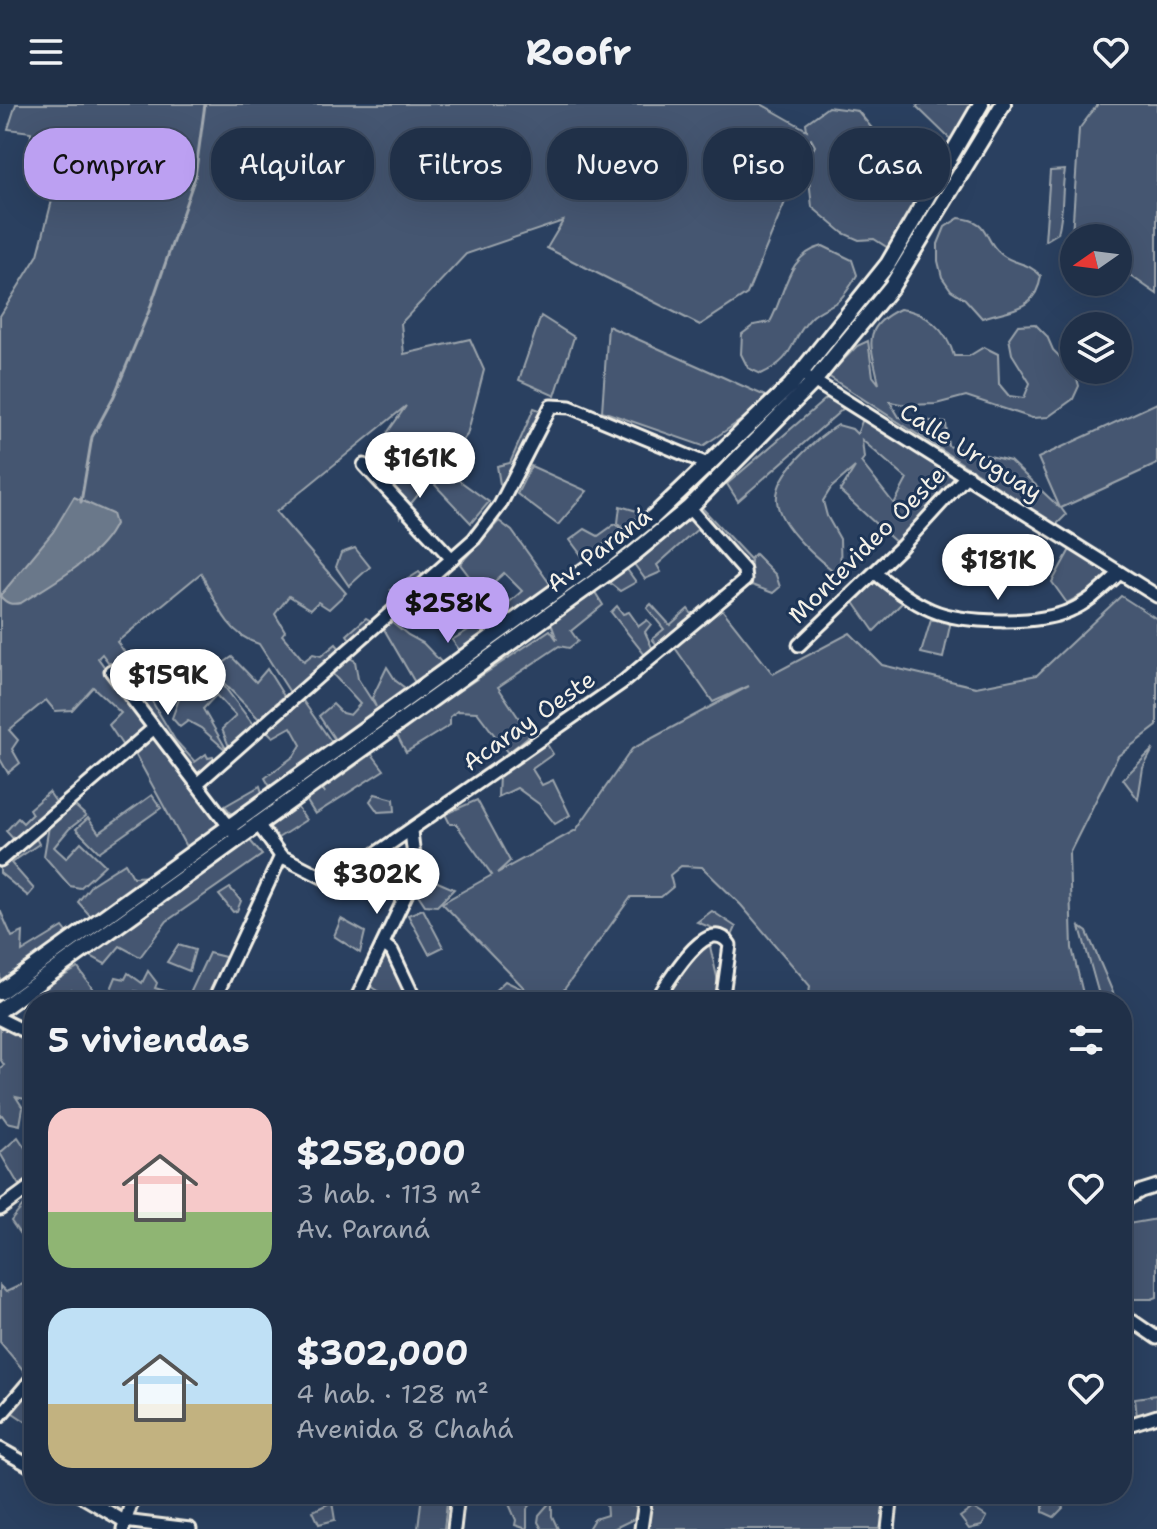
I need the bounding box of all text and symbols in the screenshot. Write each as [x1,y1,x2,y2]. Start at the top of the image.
text: Roofr [526,28,631,77]
icon: menu [24,30,68,74]
icon: heart [1089,30,1133,74]
chip: Comprar [24,128,195,200]
chip: Alquilar [211,128,374,200]
chip: Filtros [390,128,531,200]
chip: Nuevo [547,128,687,200]
chip: Piso [703,128,813,200]
chip: Casa [829,128,950,200]
north arrow [1060,224,1132,296]
map controls [1060,224,1132,384]
button: layers [1060,312,1132,384]
street label: Calle Uruguay [894,395,1048,509]
pin: $161K [364,432,476,500]
text: $161K [383,440,457,475]
street label: Montevideo Oeste [781,459,953,631]
street label: Av. Paraná [540,500,658,600]
pin: $181K [942,534,1054,602]
text: $181K [960,542,1036,577]
pin: $258K [392,577,504,645]
text: $258K [404,585,492,620]
pin: $159K [112,649,224,717]
text: $159K [128,657,208,692]
street label: Acaray Oeste [456,663,602,779]
pin: $302K [321,848,433,916]
text: $302K [333,856,421,891]
text: 5 viviendas [48,1017,250,1063]
icon: filters [1064,1018,1108,1062]
text: $258,000 [296,1130,466,1176]
icon: home [112,1140,208,1236]
icon: heart [1064,1166,1108,1210]
text: 3 hab. · 113 m² [296,1176,482,1211]
text: Av. Paraná [296,1211,430,1246]
text: $302,000 [296,1330,469,1376]
icon: home [112,1340,208,1436]
icon: heart [1064,1366,1108,1410]
text: 4 hab. · 128 m² [296,1376,489,1411]
text: Avenida 8 Chahá [296,1411,513,1446]

